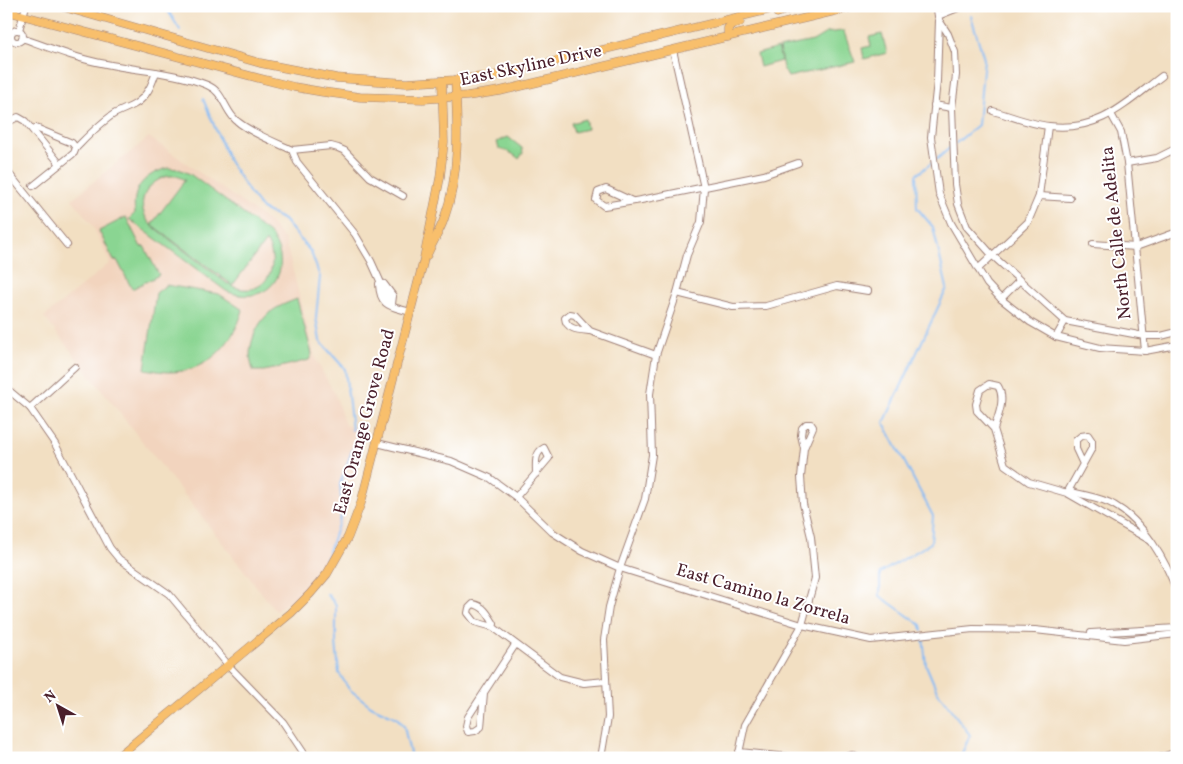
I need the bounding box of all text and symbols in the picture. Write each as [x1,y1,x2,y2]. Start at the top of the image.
street label: East Skyline Drive [458,39,604,93]
street label: North Calle de Adelita [1095,145,1139,321]
street label: East Orange Grove Road [328,326,402,518]
street label: East Camino la Zorrela [673,558,853,632]
north arrow [32,682,82,732]
text: N [41,686,61,708]

